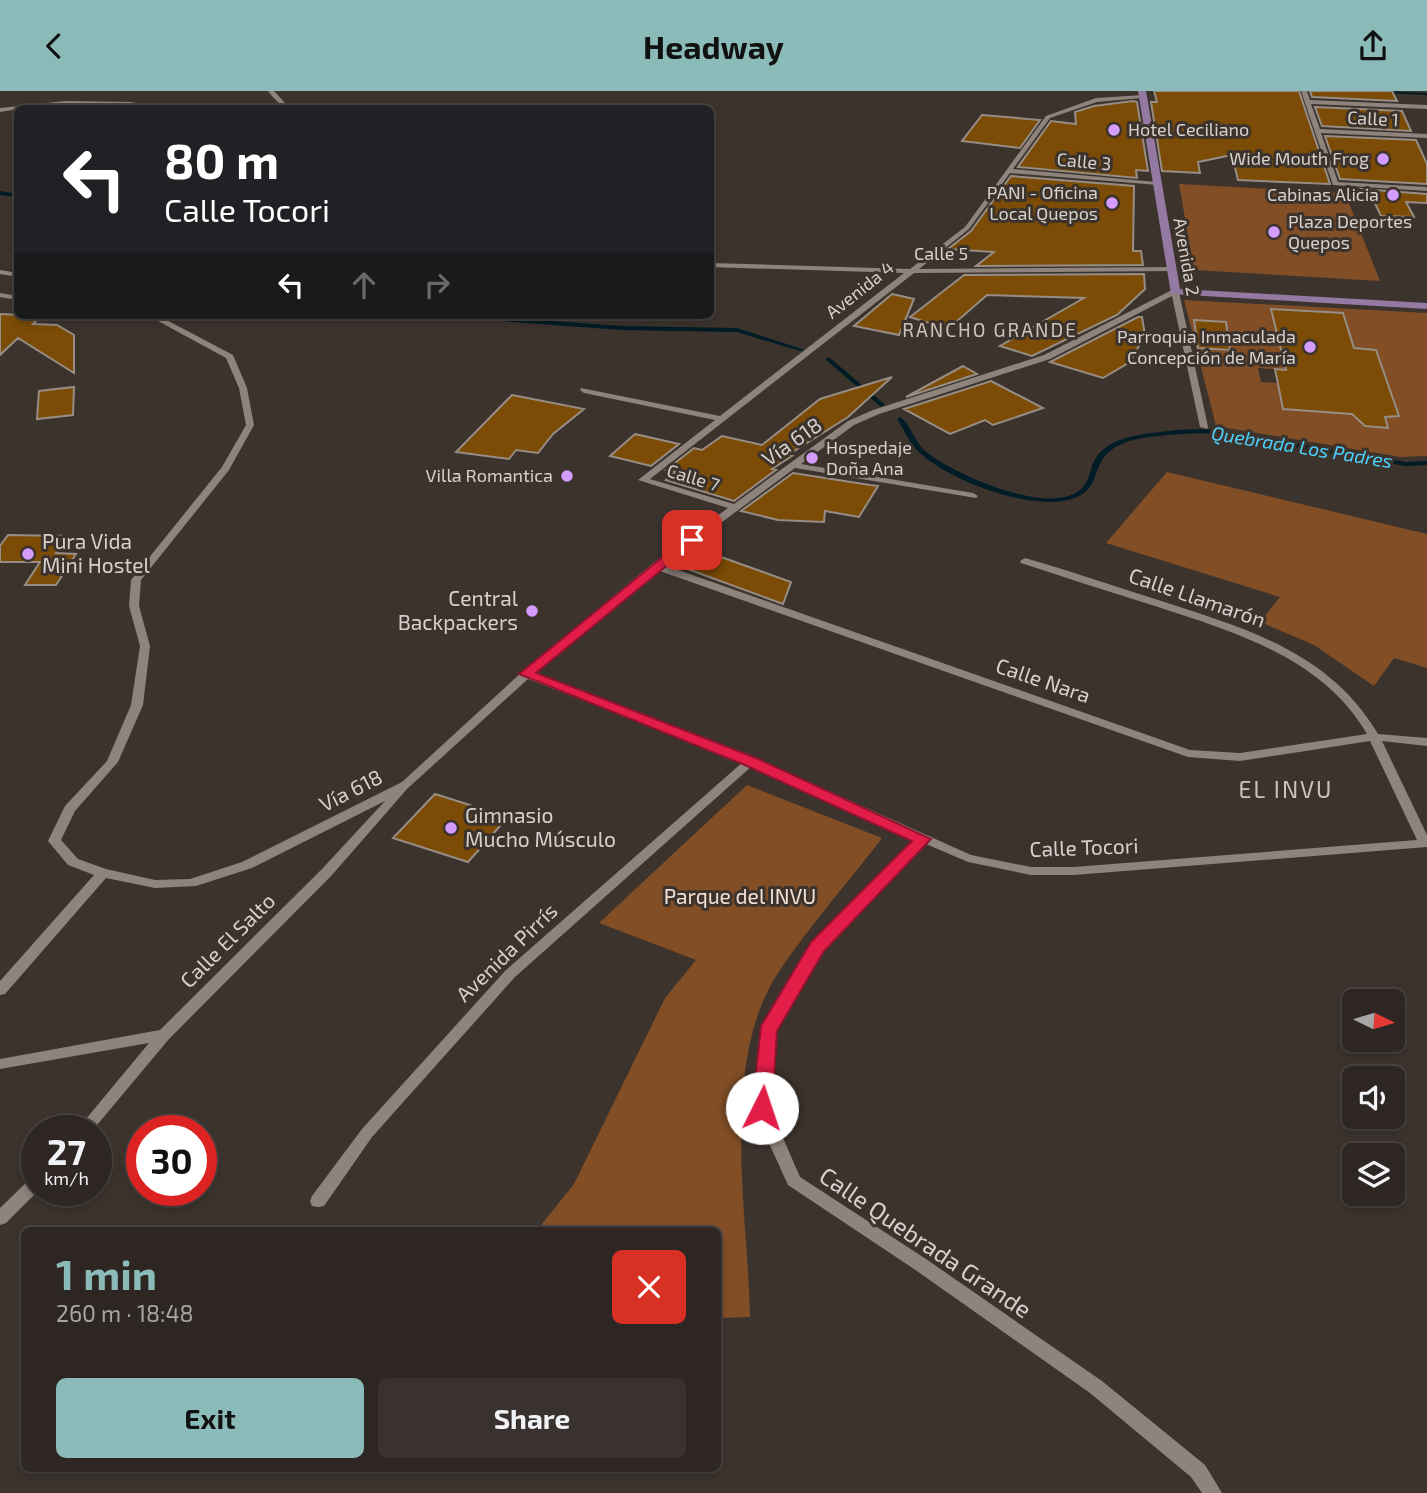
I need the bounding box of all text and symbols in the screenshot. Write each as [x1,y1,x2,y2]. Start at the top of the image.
icon: back [35,27,73,65]
text: Headway [643,27,784,65]
icon: share [1354,27,1392,65]
street label: Calle 1 [1347,106,1399,130]
place label: Hotel Ceciliano [1128,118,1249,140]
marker: Hotel Ceciliano [1106,122,1122,138]
text: 80 m [164,130,279,189]
icon: left [49,133,140,224]
place label: Wide Mouth Frog [1229,147,1369,169]
street label: Calle 3 [1056,148,1112,174]
marker: Wide Mouth Frog [1375,151,1391,167]
place label: PANI - Oficina Local Quepos [987,181,1098,224]
place label: Cabinas Alicia [1267,183,1379,205]
marker: Cabinas Alicia [1385,187,1401,203]
text: Calle Tocori [164,190,330,228]
marker: PANI - Oficina Local Quepos [1104,195,1120,211]
place label: Plaza Deportes Quepos [1288,210,1412,253]
street label: Avenida 2 [1169,216,1205,298]
marker: Plaza Deportes Quepos [1266,224,1282,240]
street label: Calle 5 [914,242,968,264]
street label: Avenida 4 [821,256,898,323]
icon: left [272,266,310,304]
icon: ahead [345,266,383,304]
icon: right [418,266,456,304]
district label: RANCHO GRANDE [902,318,1078,341]
place label: Parroquia Inmaculada Concepción de María [1117,325,1296,368]
marker: Parroquia Inmaculada Concepción de María [1302,339,1318,355]
street label: Vía 618 [756,411,826,470]
water label: Quebrada Los Padres [1210,421,1394,472]
place label: Hospedaje Doña Ana [826,436,912,479]
marker: Hospedaje Doña Ana [804,450,820,466]
street label: Calle 7 [664,459,722,495]
place label: Villa Romantica [426,464,553,486]
marker: Villa Romantica [559,468,575,484]
pin [662,510,722,570]
icon: arrive [673,521,711,559]
place label: Pura Vida Mini Hostel [42,528,151,577]
marker: Pura Vida Mini Hostel [20,546,36,562]
street label: Calle Llamarón [1126,562,1269,632]
place label: Central Backpackers [398,585,519,634]
marker: Central Backpackers [524,603,540,619]
street label: Calle Nara [993,652,1094,707]
street label: Vía 618 [315,763,386,816]
district label: EL INVU [1239,775,1333,803]
place label: Gimnasio Mucho Músculo [465,802,616,851]
marker: Gimnasio Mucho Músculo [443,820,459,836]
street label: Calle Tocori [1029,832,1139,861]
park label: Parque del INVU [664,883,816,908]
street label: Calle El Salto [174,887,279,992]
street label: Avenida Pirrís [450,897,562,1006]
north arrow [1342,989,1405,1052]
map controls [1342,989,1405,1206]
button: sound [1342,1066,1405,1129]
position arrow [725,1071,799,1145]
speed limit sign: 30 [126,1115,217,1206]
text: 27 [47,1130,86,1172]
button: layers [1342,1143,1405,1206]
street label: Calle Quebrada Grande [814,1160,1037,1323]
text: km/h [44,1167,89,1189]
text: 1 min [56,1248,157,1298]
button: close [612,1250,686,1324]
text: 260 m · 18:48 [56,1299,194,1327]
button: Exit [56,1378,364,1458]
button: Share [378,1378,686,1458]

